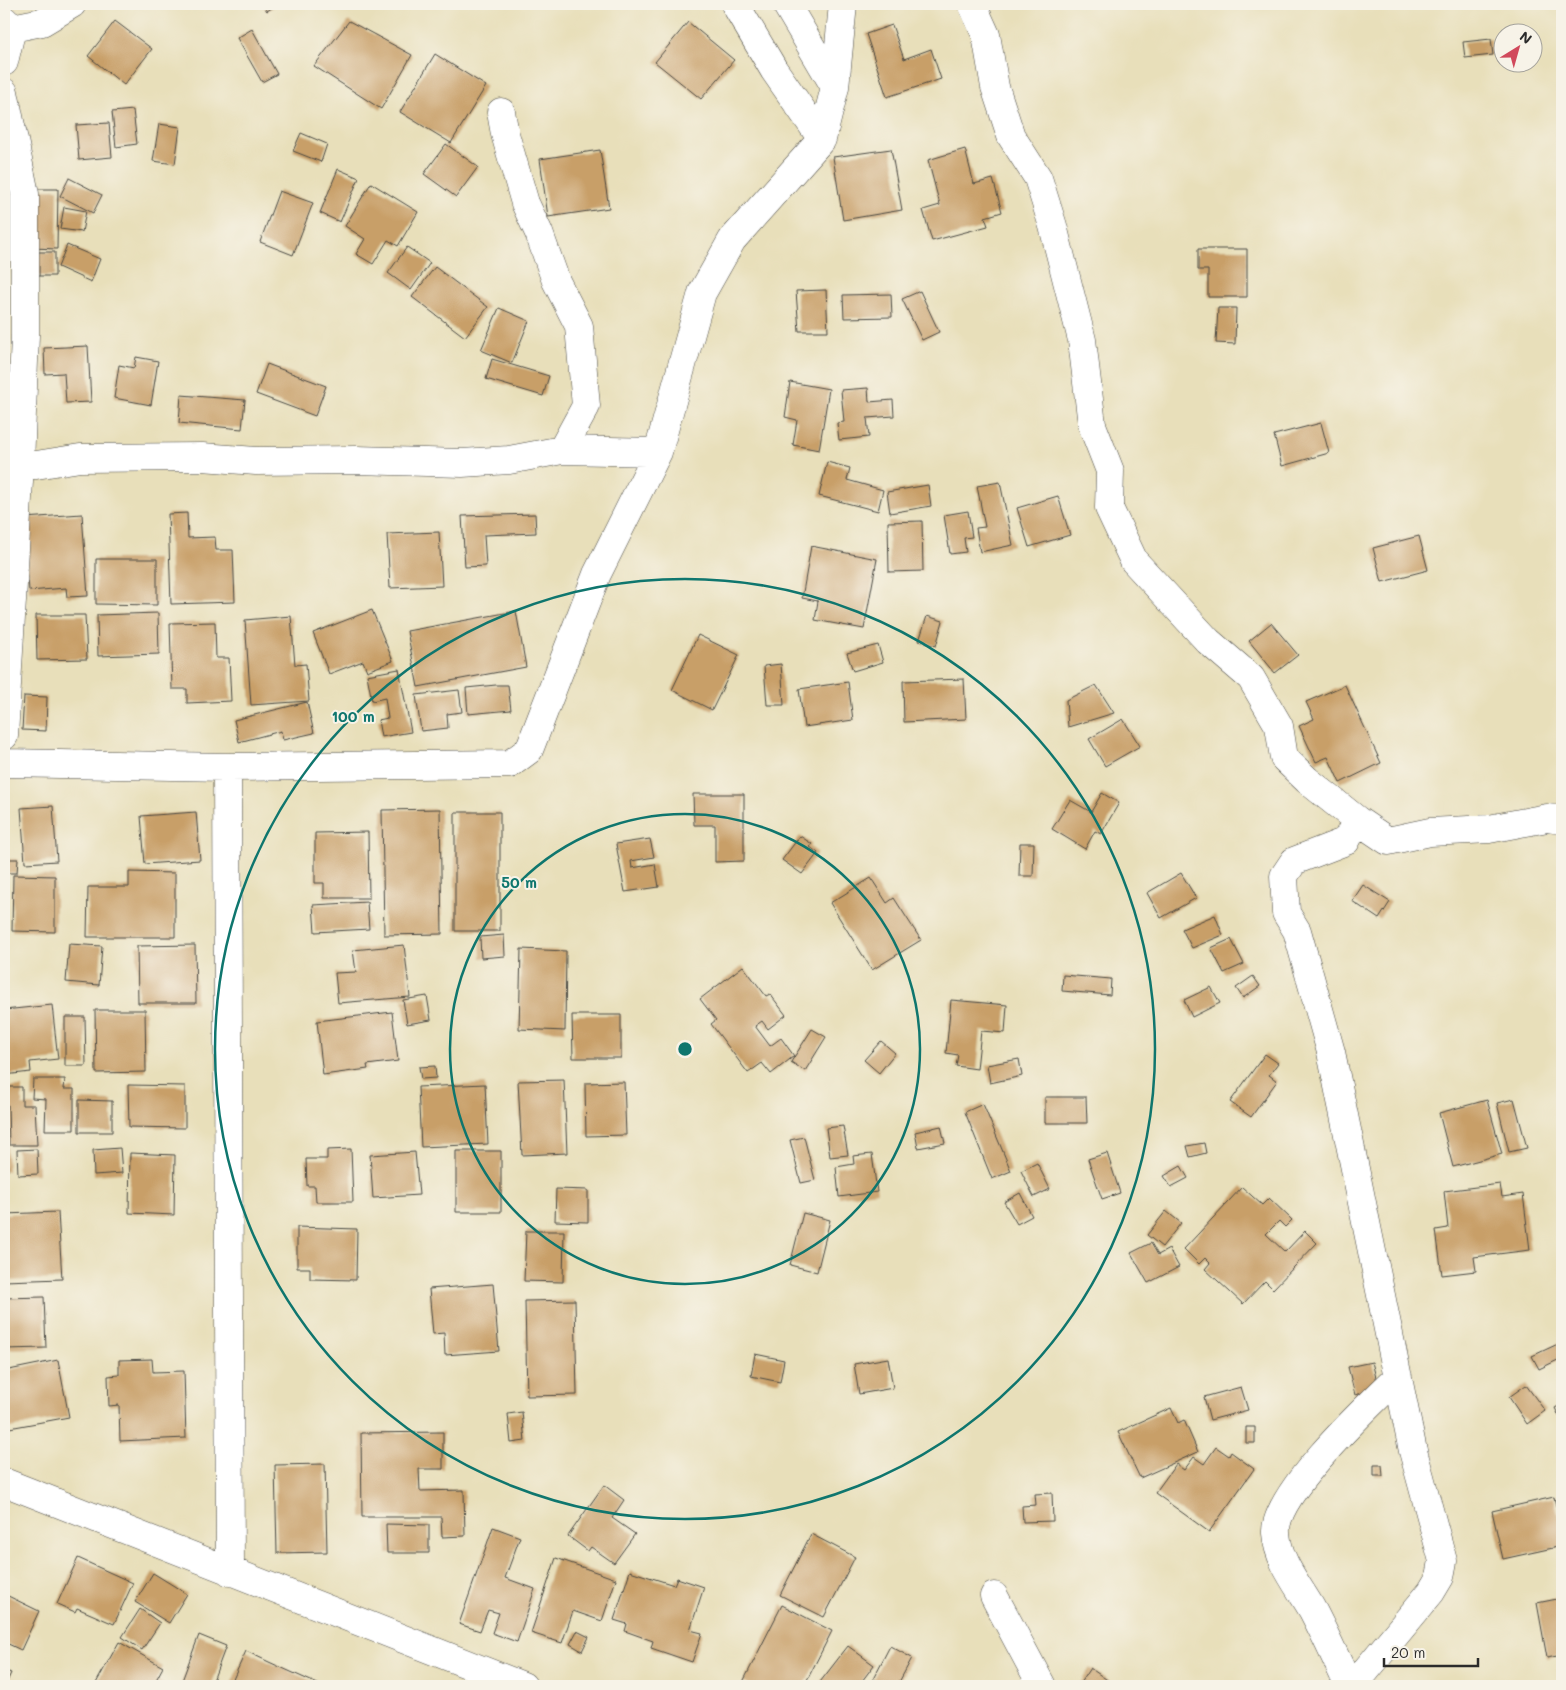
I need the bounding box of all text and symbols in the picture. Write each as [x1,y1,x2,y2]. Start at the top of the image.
north arrow [1494,22,1544,72]
text: N [1516,26,1536,48]
text: 100 m [331,706,375,726]
text: 50 m [501,872,537,892]
centre of rings [676,1040,694,1058]
scale bar [1384,1635,1477,1667]
text: 20 m [1391,1642,1425,1662]

